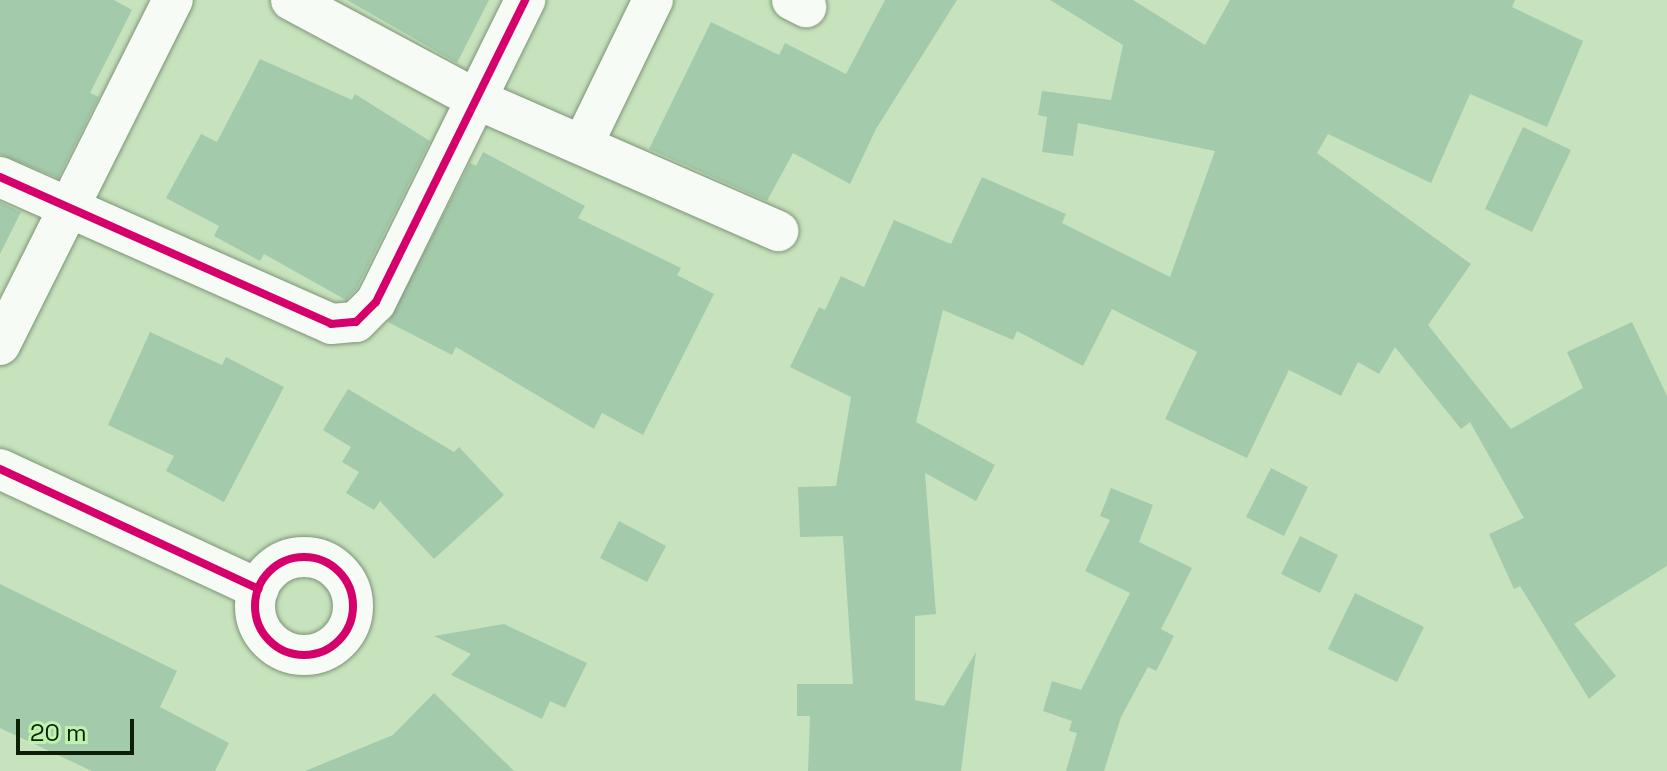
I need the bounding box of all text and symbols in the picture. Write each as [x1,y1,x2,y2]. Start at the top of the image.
scale bar [20,703,138,753]
text: 20 m [30,717,87,748]

